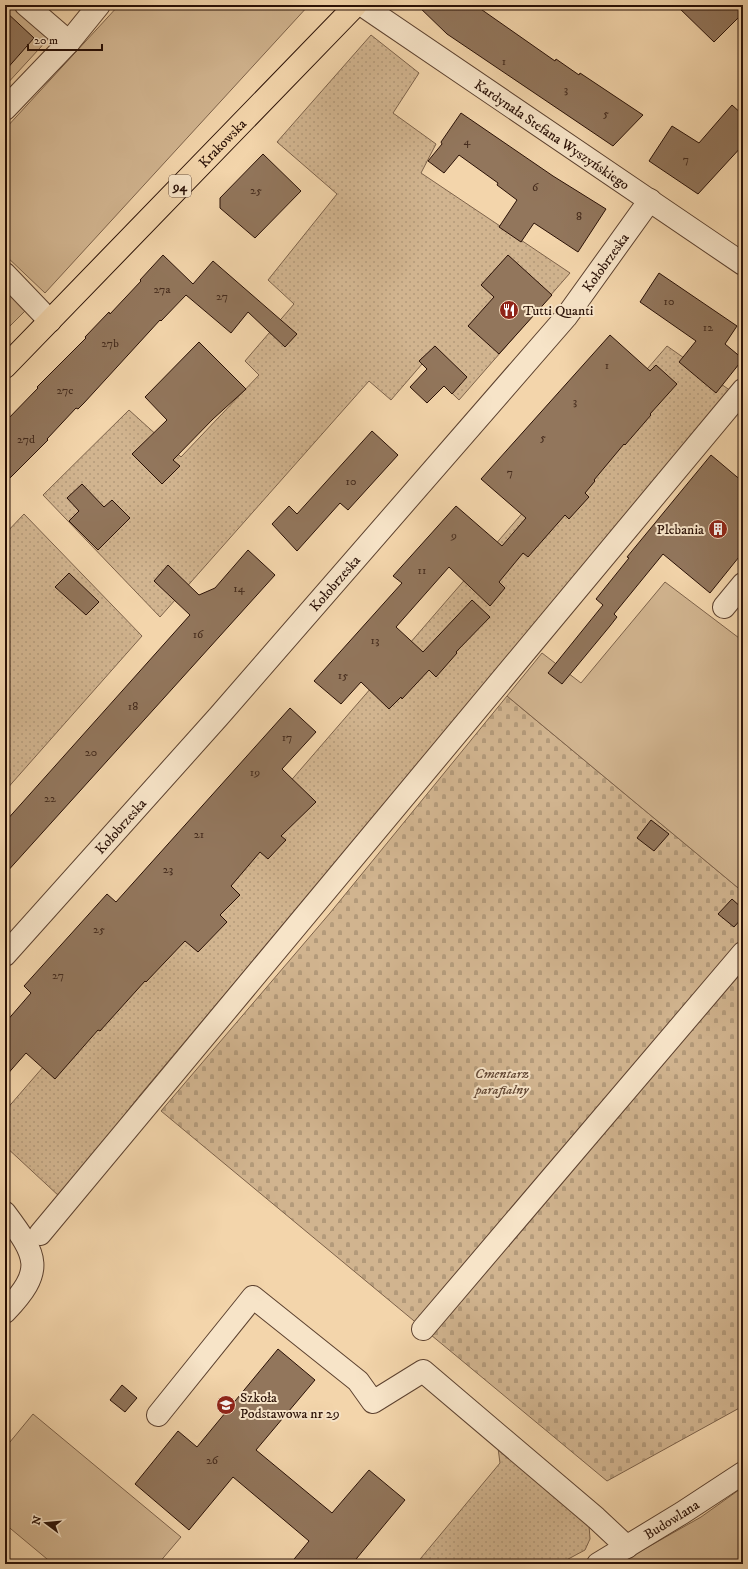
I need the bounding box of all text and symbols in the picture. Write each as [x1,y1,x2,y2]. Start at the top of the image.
scale bar [28,26,102,52]
text: 20 m [34,33,58,48]
house number: 1 [502,54,506,69]
street label: Kardynała Stefana Wyszyńskiego [471,76,633,194]
house number: 3 [564,82,568,97]
house number: 5 [603,106,609,121]
street label: Krakowska [195,115,251,172]
house number: 4 [464,134,472,149]
house number: 7 [683,152,689,167]
road number: 94 [169,175,191,197]
house number: 6 [532,180,539,195]
house number: 25 [250,183,262,198]
house number: 8 [576,209,582,224]
street label: Kołobrzeska [579,230,633,296]
house number: 27a [153,282,171,297]
house number: 27 [216,289,228,304]
house number: 10 [664,294,674,309]
restaurant icon: Tutti Quanti [498,299,520,321]
place label: Tutti Quanti [523,302,594,320]
house number: 12 [703,320,713,335]
house number: 27b [101,336,119,351]
house number: 1 [605,358,609,373]
house number: 27c [56,383,74,398]
house number: 3 [573,394,577,409]
house number: 5 [540,430,546,445]
house number: 27d [17,432,35,447]
house number: 7 [507,465,513,480]
house number: 10 [346,474,356,489]
building icon: Plebania [707,518,729,540]
place label: Plebania [657,521,704,539]
house number: 9 [450,528,457,543]
street label: Kołobrzeska [306,552,365,616]
house number: 11 [418,563,426,578]
house number: 14 [233,581,246,596]
house number: 16 [193,627,204,642]
house number: 13 [371,633,379,648]
house number: 15 [338,668,348,683]
house number: 18 [128,699,138,714]
house number: 17 [282,730,292,745]
house number: 20 [85,745,97,760]
house number: 19 [250,765,260,780]
house number: 22 [44,791,56,806]
street label: Kołobrzeska [92,795,151,858]
house number: 21 [194,827,204,842]
house number: 23 [163,862,173,877]
house number: 25 [93,922,105,937]
house number: 27 [52,968,64,983]
park label: Cmentarz parafialny [472,1065,530,1099]
place label: Szkoła Podstawowa nr 29 [240,1389,340,1423]
school or university icon: Szkoła Podstawowa nr 29 [215,1394,237,1416]
house number: 26 [206,1453,219,1468]
street label: Budowlana [641,1496,703,1544]
north arrow [26,1503,66,1543]
text: N [29,1514,45,1527]

